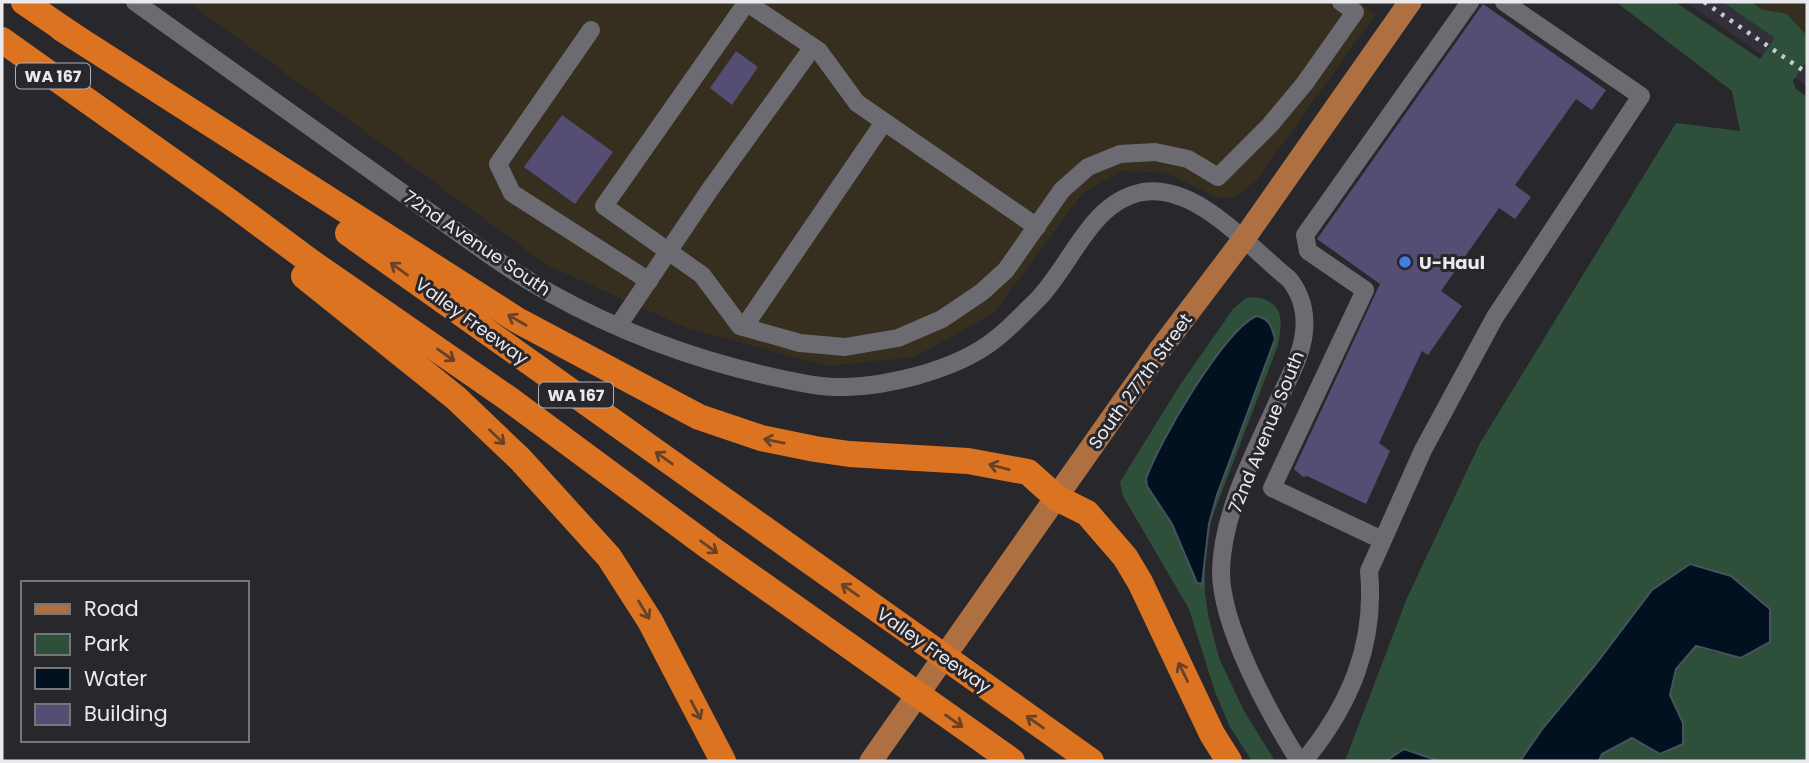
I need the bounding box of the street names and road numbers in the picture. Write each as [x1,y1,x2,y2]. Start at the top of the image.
road number: WA 167 [16,64,90,88]
street label: 72nd Avenue South [398,184,556,302]
street label: Valley Freeway [410,271,534,371]
street label: South 277th Street [1082,308,1198,454]
street label: 72nd Avenue South [1222,347,1310,517]
road number: WA 167 [539,382,613,408]
street label: Valley Freeway [872,601,996,699]

